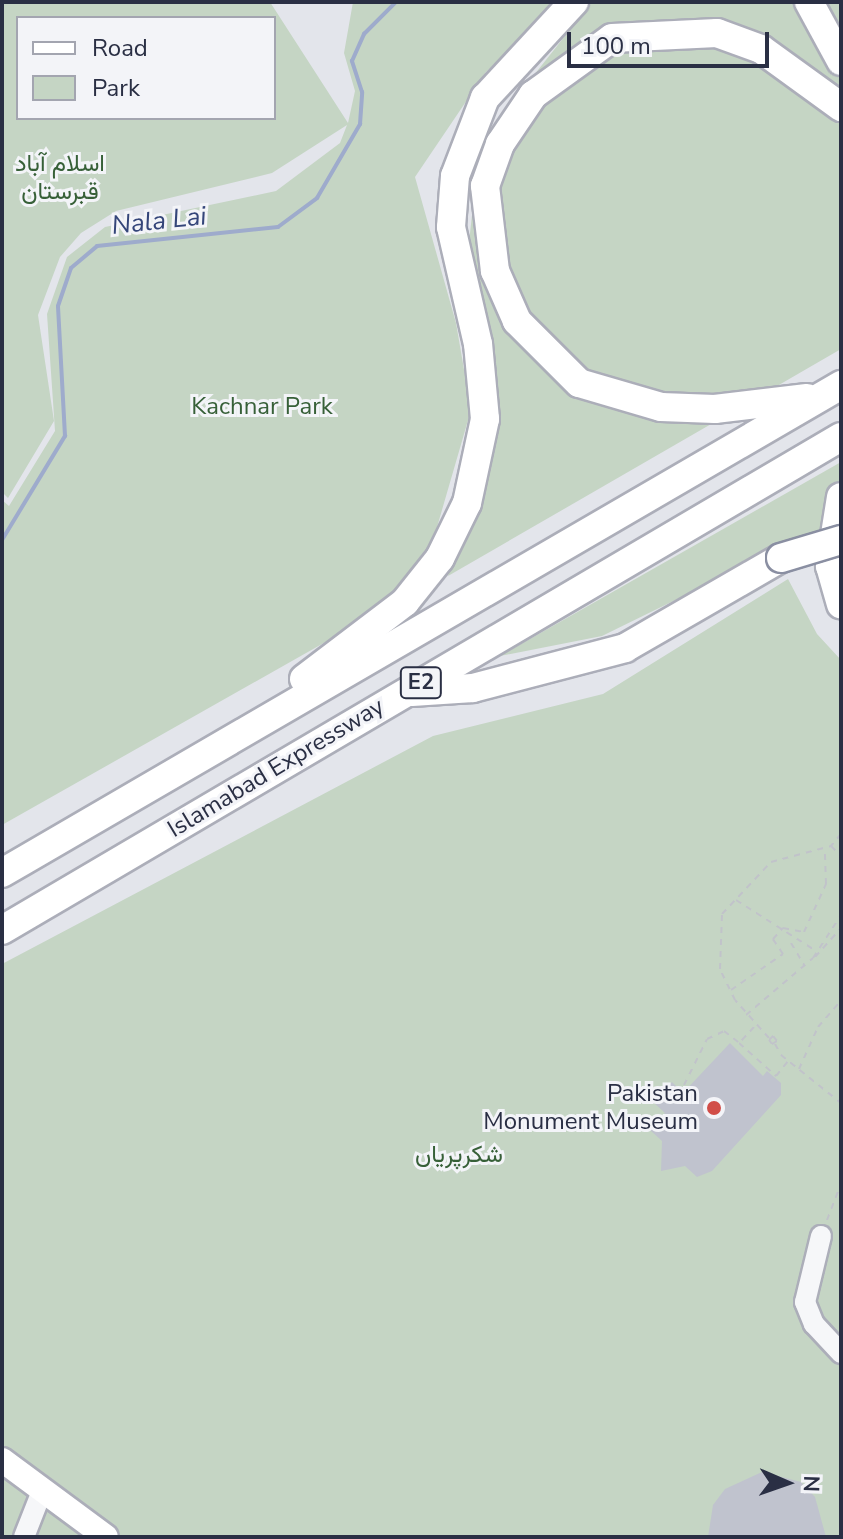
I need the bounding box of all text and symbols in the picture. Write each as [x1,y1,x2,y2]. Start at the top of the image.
legend [16,16,276,120]
scale bar [571,16,773,66]
text: 100 m [581,30,651,62]
text: Road [92,32,148,64]
text: Park [92,72,140,104]
park label: اسلام آباد قبرستان [15,150,105,206]
water label: Nala Lai [110,201,208,241]
park label: Kachnar Park [191,393,333,421]
road number: E2 [399,665,443,701]
street label: Islamabad Expressway [163,692,389,844]
place label: Pakistan Monument Museum [483,1080,698,1136]
marker: Pakistan Monument Museum [705,1099,723,1117]
park label: شکرپریاں [415,1141,503,1169]
north arrow [747,1443,827,1523]
text: N [796,1475,826,1493]

